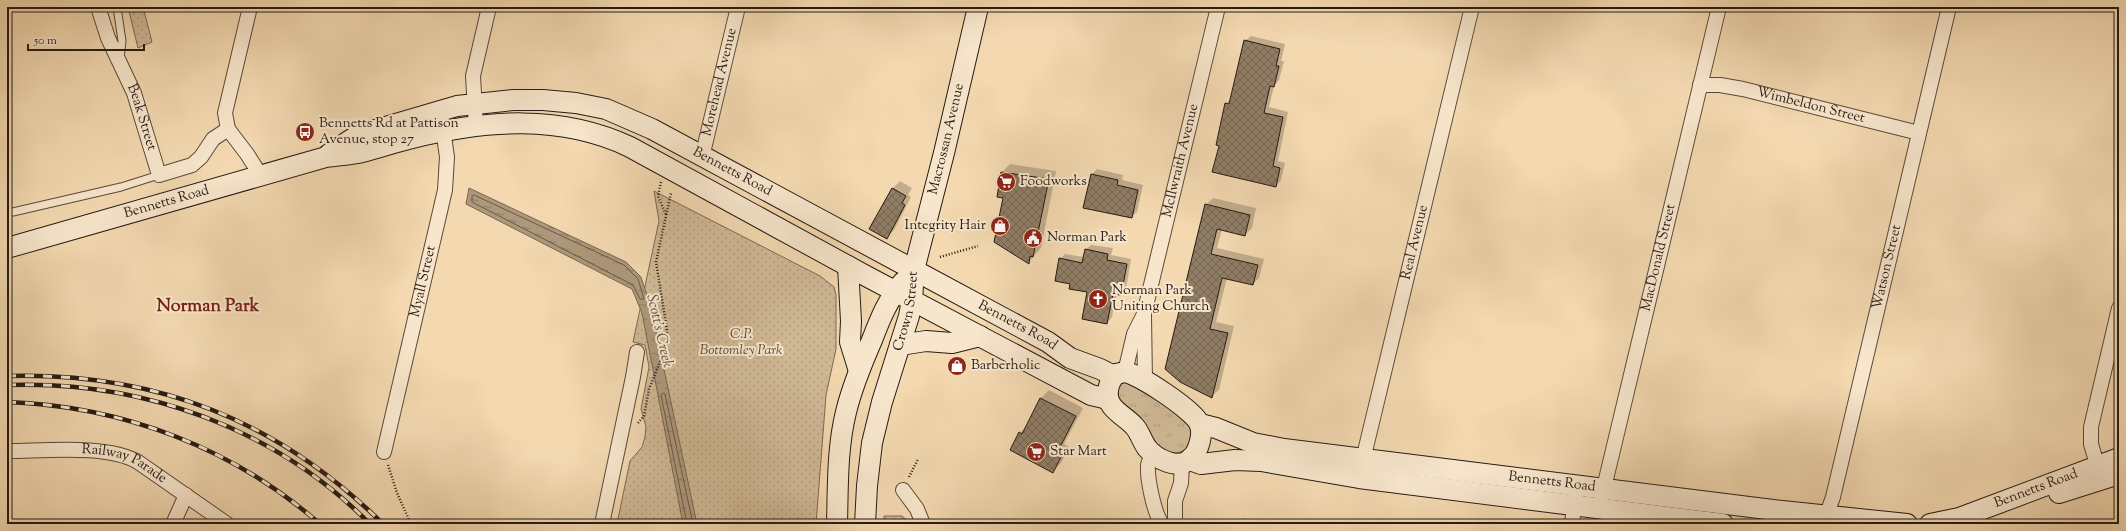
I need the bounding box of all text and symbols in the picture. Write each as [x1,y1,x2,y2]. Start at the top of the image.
scale bar [28,26,144,52]
street label: Morehead Avenue [697,26,743,138]
text: 50 m [33,32,57,50]
street label: Beak Street [121,81,161,153]
street label: Macrossan Avenue [924,81,970,197]
street label: Wimbeldon Street [1754,83,1867,129]
street label: McIlwraith Avenue [1158,102,1204,220]
place label: Bennetts Rd at Pattison Avenue, stop 27 [319,114,459,150]
bus stop icon: Bennetts Rd at Pattison Avenue, stop 27 [294,121,316,143]
street label: Bennetts Road [689,142,776,202]
supermarket icon: Foodworks [995,171,1017,193]
place label: Foodworks [1020,172,1087,192]
street label: Bennetts Road [122,181,212,224]
street label: MacDonald Street [1637,202,1682,313]
street label: Real Avenue [1397,203,1434,282]
shop icon: Integrity Hair [989,215,1011,237]
place label: Integrity Hair [905,216,987,236]
street label: Watson Street [1868,223,1907,312]
public building icon: Norman Park [1022,227,1044,249]
place label: Norman Park [1047,228,1127,248]
street label: Myall Street [406,243,442,319]
street label: Crown Street [889,270,924,354]
place label: Norman Park Uniting Church [1112,281,1209,317]
church icon: Norman Park Uniting Church [1087,288,1109,310]
water label: Scott's Creek [640,292,678,370]
district label: Norman Park [157,294,260,320]
street label: Bennetts Road [974,296,1061,356]
park label: C.P. Bottomley Park [700,325,783,361]
shop icon: Barberholic [946,355,968,377]
place label: Barberholic [971,356,1040,376]
street label: Railway Parade [81,440,170,489]
supermarket icon: Star Mart [1025,441,1047,463]
place label: Star Mart [1050,442,1107,462]
street label: Bennetts Road [1991,464,2081,514]
street label: Bennetts Road [1507,467,1597,498]

